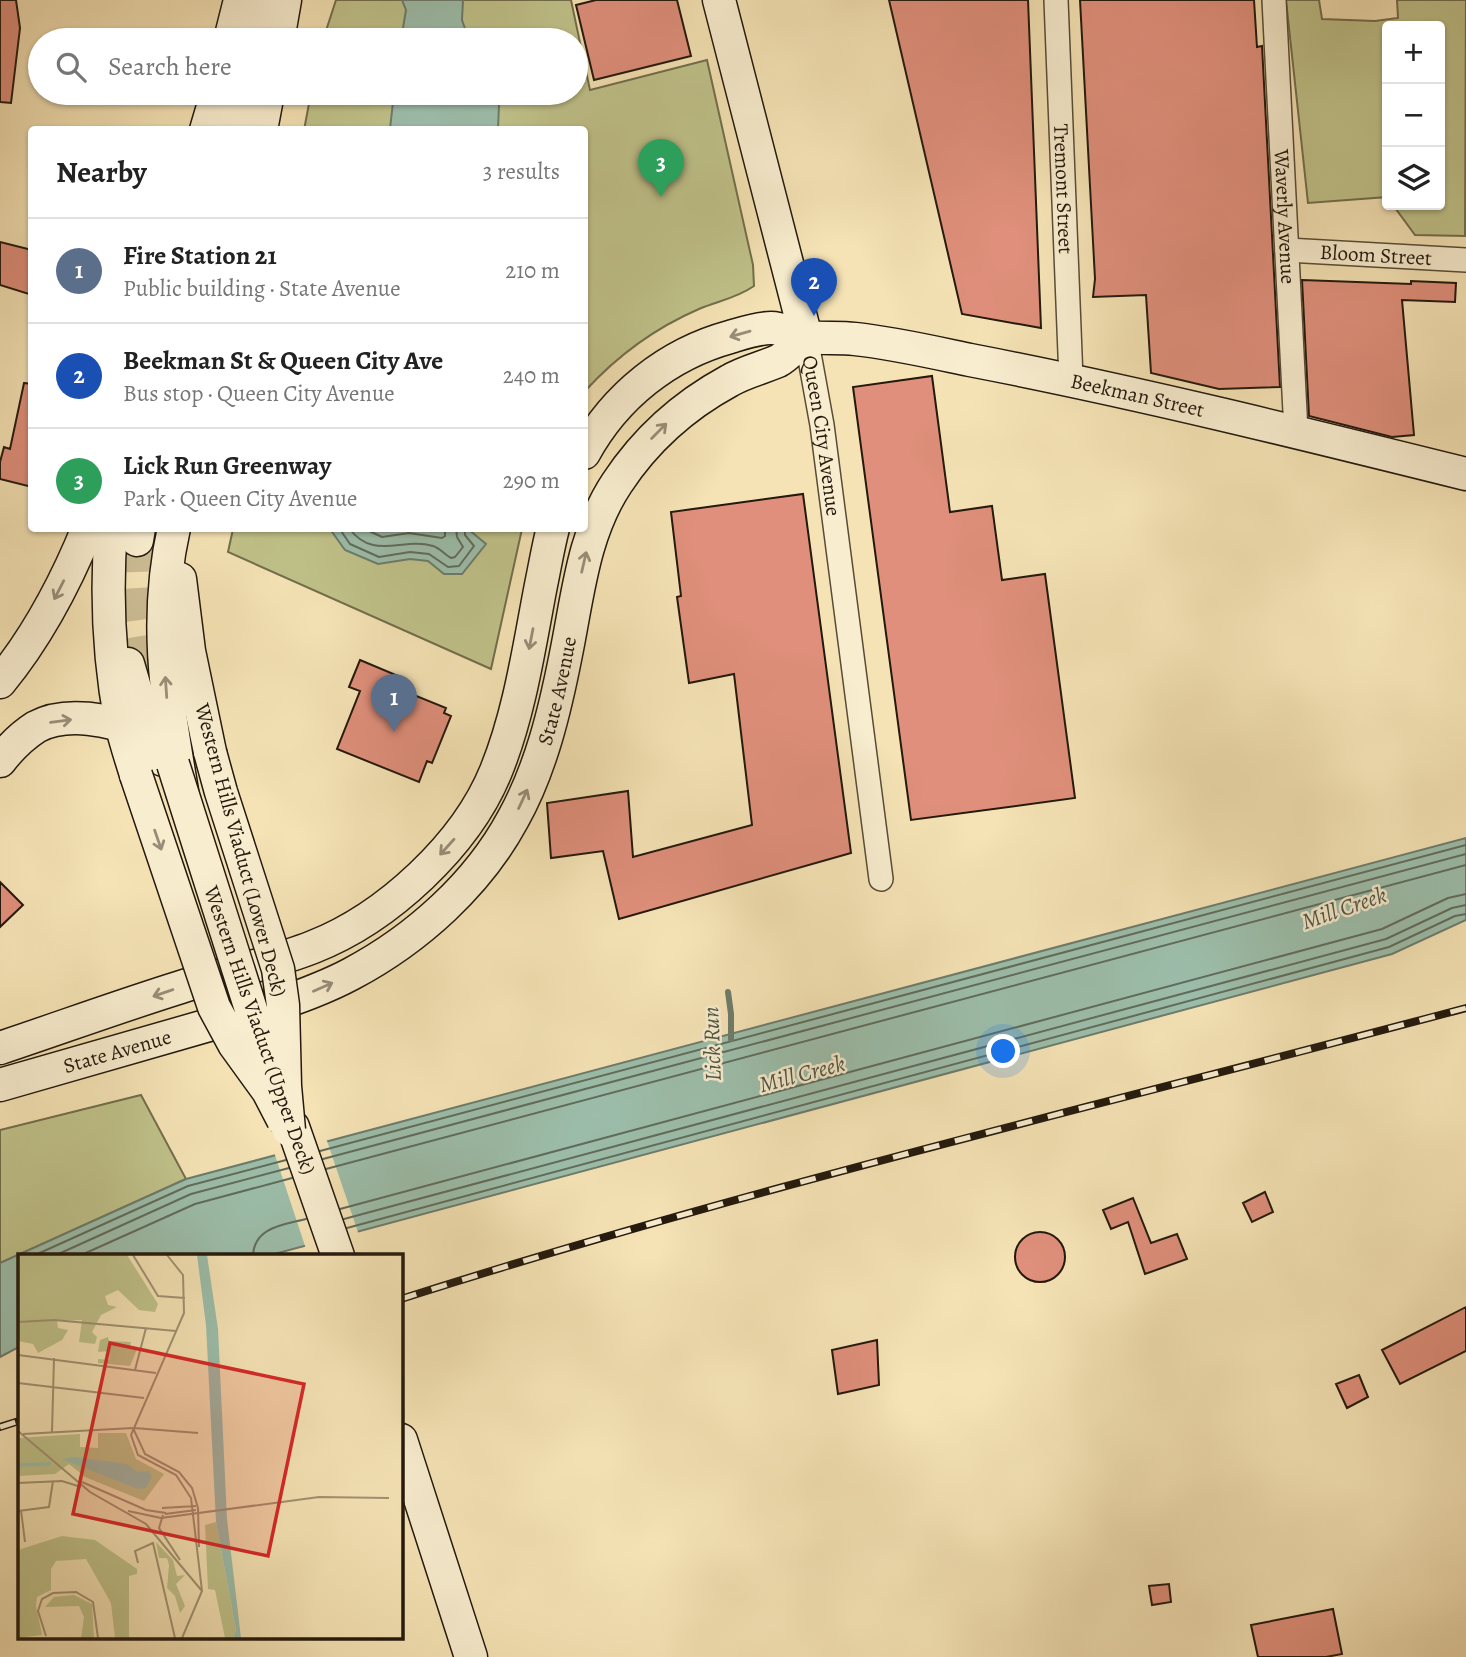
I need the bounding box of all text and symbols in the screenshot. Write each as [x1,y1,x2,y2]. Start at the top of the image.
map controls [1382,21,1445,210]
button: + [1382,21,1445,84]
search box [28,28,588,105]
icon: search [52,48,90,86]
text: Search here [108,49,232,84]
button: − [1382,84,1445,147]
street label: Tremont Street [1047,123,1080,255]
pin: 3 [638,139,684,197]
button: layers [1382,147,1445,210]
street label: Waverly Avenue [1268,148,1302,285]
text: Nearby [56,152,147,192]
text: 3 results [483,156,560,187]
text: Fire Station 21 [123,238,277,273]
street label: Bloom Street [1319,238,1433,272]
text: 1 [75,255,83,286]
text: 210 m [505,255,560,286]
pin: 2 [791,258,837,316]
text: Public building · State Avenue [123,273,401,304]
one-way arrow [729,328,751,341]
text: Beekman St & Queen City Ave [123,343,443,378]
street label: Queen City Avenue [796,353,848,518]
text: 2 [73,360,85,391]
text: 240 m [503,360,560,391]
street label: Beekman Street [1068,367,1207,424]
text: Bus stop · Queen City Avenue [123,378,395,409]
one-way arrow [651,422,668,439]
text: Lick Run Greenway [123,448,331,483]
text: 3 [74,465,84,496]
text: 290 m [503,465,560,496]
text: Park · Queen City Avenue [123,483,357,514]
one-way arrow [578,551,591,574]
one-way arrow [51,579,65,600]
one-way arrow [523,627,537,650]
street label: State Avenue [531,634,583,749]
pin: 1 [371,674,417,732]
one-way arrow [160,676,173,699]
street label: Western Hills Viaduct (Lower Deck) [188,699,294,1000]
one-way arrow [49,714,72,727]
one-way arrow [517,789,530,810]
one-way arrow [152,829,165,851]
one-way arrow [439,838,455,856]
water label: Mill Creek [1297,879,1391,937]
street label: Western Hills Viaduct (Upper Deck) [197,881,323,1178]
one-way arrow [312,980,333,993]
one-way arrow [153,988,175,1000]
water label: Lick Run [695,1006,729,1082]
street label: State Avenue [60,1023,174,1080]
your location [986,1034,1020,1068]
water label: Mill Creek [756,1048,848,1100]
inset map [18,1254,402,1640]

